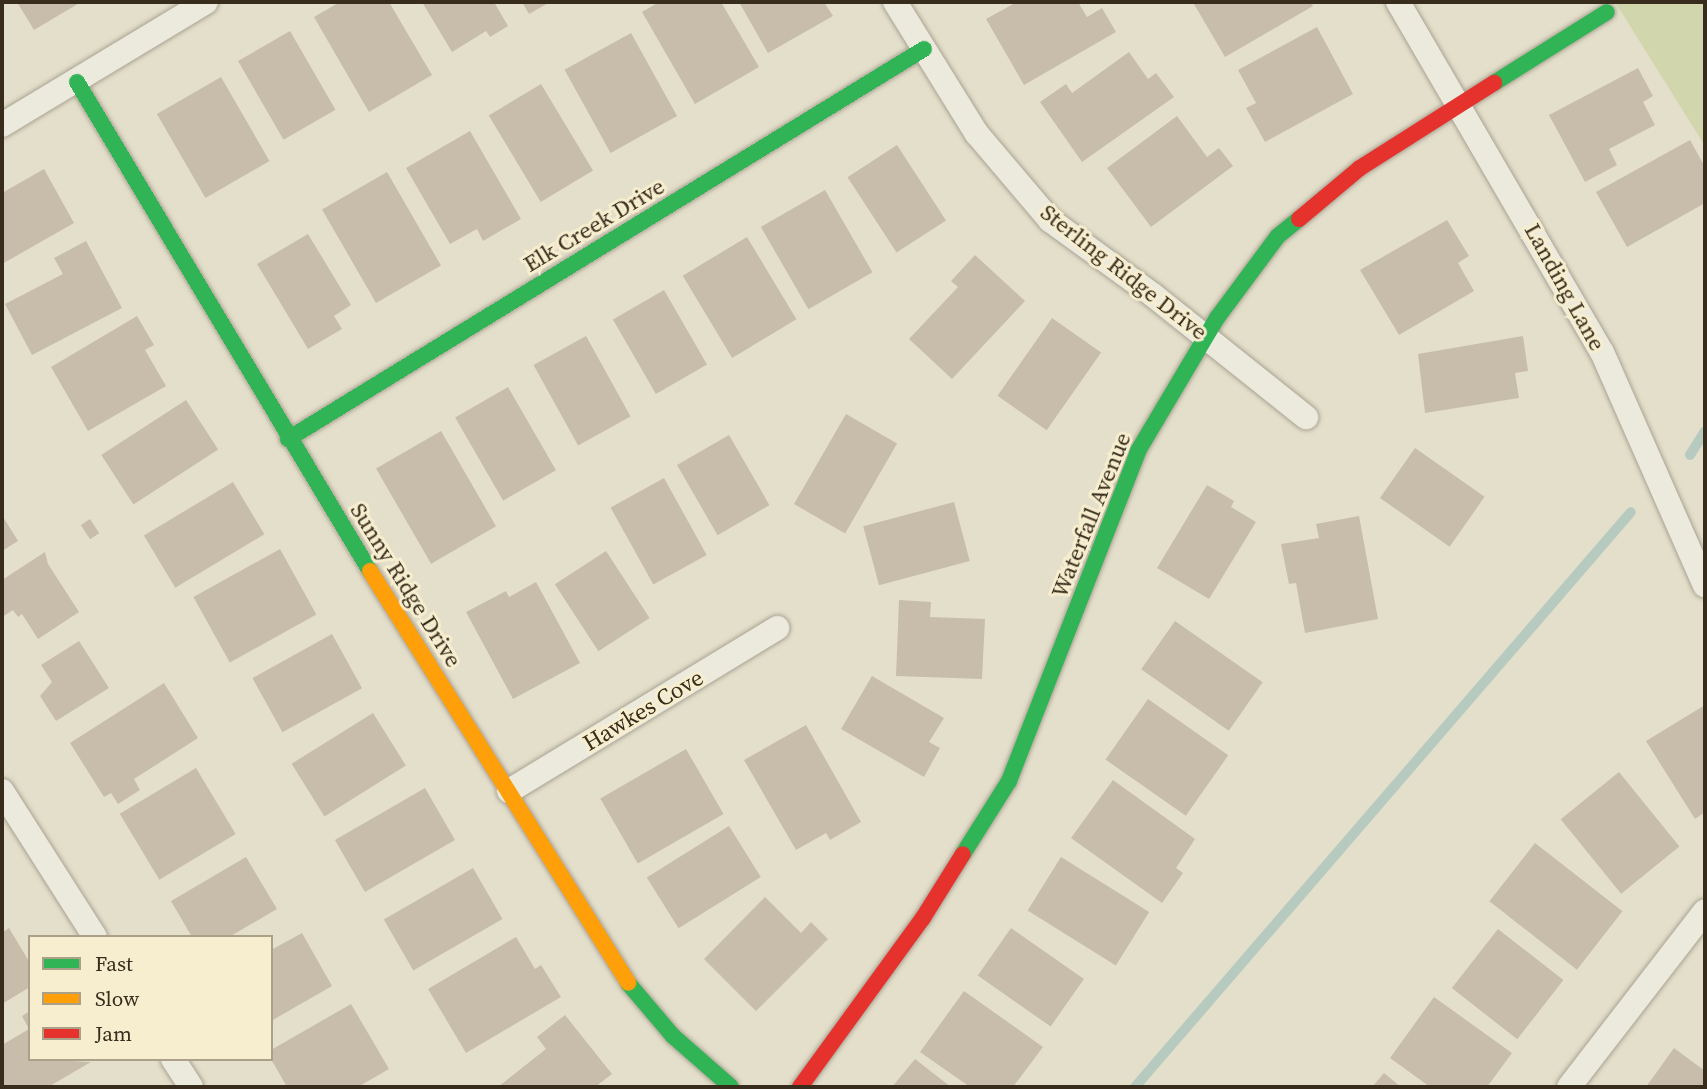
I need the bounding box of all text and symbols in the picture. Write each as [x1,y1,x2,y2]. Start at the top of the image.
street label: Elk Creek Drive [519,172,669,278]
street label: Sterling Ridge Drive [1035,198,1213,346]
street label: Landing Lane [1519,219,1611,355]
street label: Waterfall Avenue [1045,428,1137,602]
street label: Sunny Ridge Drive [344,498,468,672]
street label: Hawkes Cove [578,663,708,757]
legend [28,935,273,1061]
text: Fast [95,949,133,978]
text: Slow [95,984,139,1013]
text: Jam [95,1019,132,1048]

